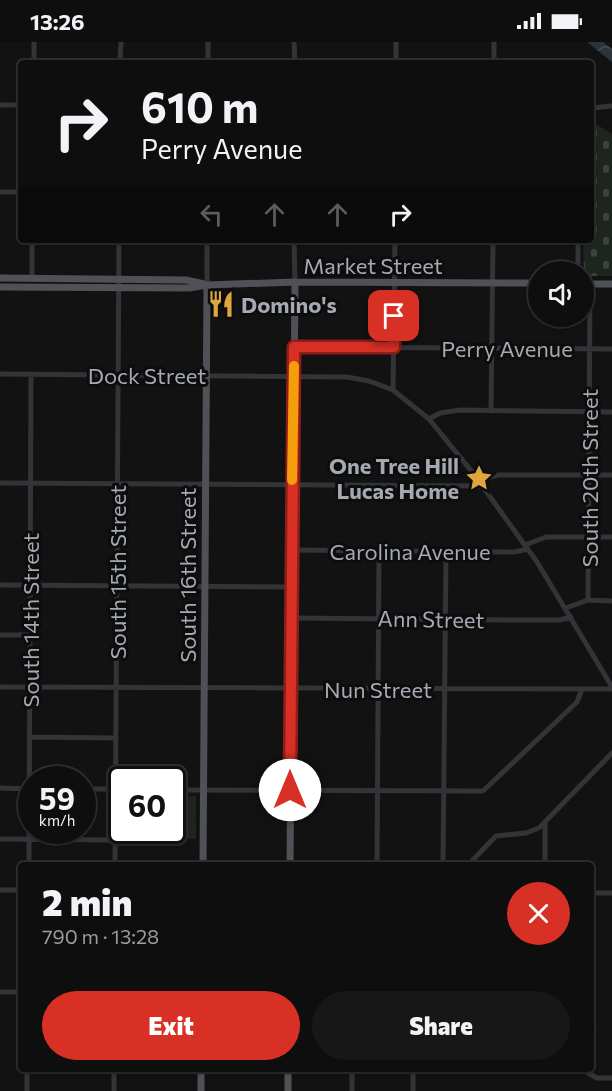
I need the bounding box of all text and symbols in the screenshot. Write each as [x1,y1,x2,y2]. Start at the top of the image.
text: 13:26 [30,8,85,35]
text: 610 m [141,80,259,132]
icon: right [42,84,120,162]
text: Perry Avenue [141,132,302,165]
icon: left [195,198,228,231]
icon: ahead [258,198,291,231]
icon: ahead [321,198,354,231]
icon: right [384,198,417,231]
street label: Market Street [303,252,443,279]
map controls [528,261,594,327]
button: sound [528,261,594,327]
restaurant icon: Domino's [206,289,236,319]
pin [368,290,419,341]
place label: Domino's [241,291,337,318]
icon: arrive [377,299,410,332]
street label: Perry Avenue [441,335,573,362]
street label: Dock Street [88,362,206,389]
street label: South 20th Street [576,389,603,567]
place label: One Tree Hill Lucas Home [329,452,459,504]
place icon: One Tree Hill Lucas Home [464,463,494,493]
street label: South 15th Street [104,485,131,659]
street label: South 16th Street [174,488,201,662]
street label: South 14th Street [17,533,44,707]
street label: Carolina Avenue [329,538,491,565]
street label: Ann Street [377,605,485,633]
street label: Nun Street [324,676,432,703]
position arrow [258,758,322,822]
speed limit sign: 60 [108,766,186,844]
text: 59 [39,779,75,816]
text: km/h [39,811,75,829]
text: 2 min [42,879,132,923]
button: close [507,882,570,945]
text: 790 m · 13:28 [42,924,159,948]
button: Exit [42,991,300,1060]
button: Share [312,991,570,1060]

